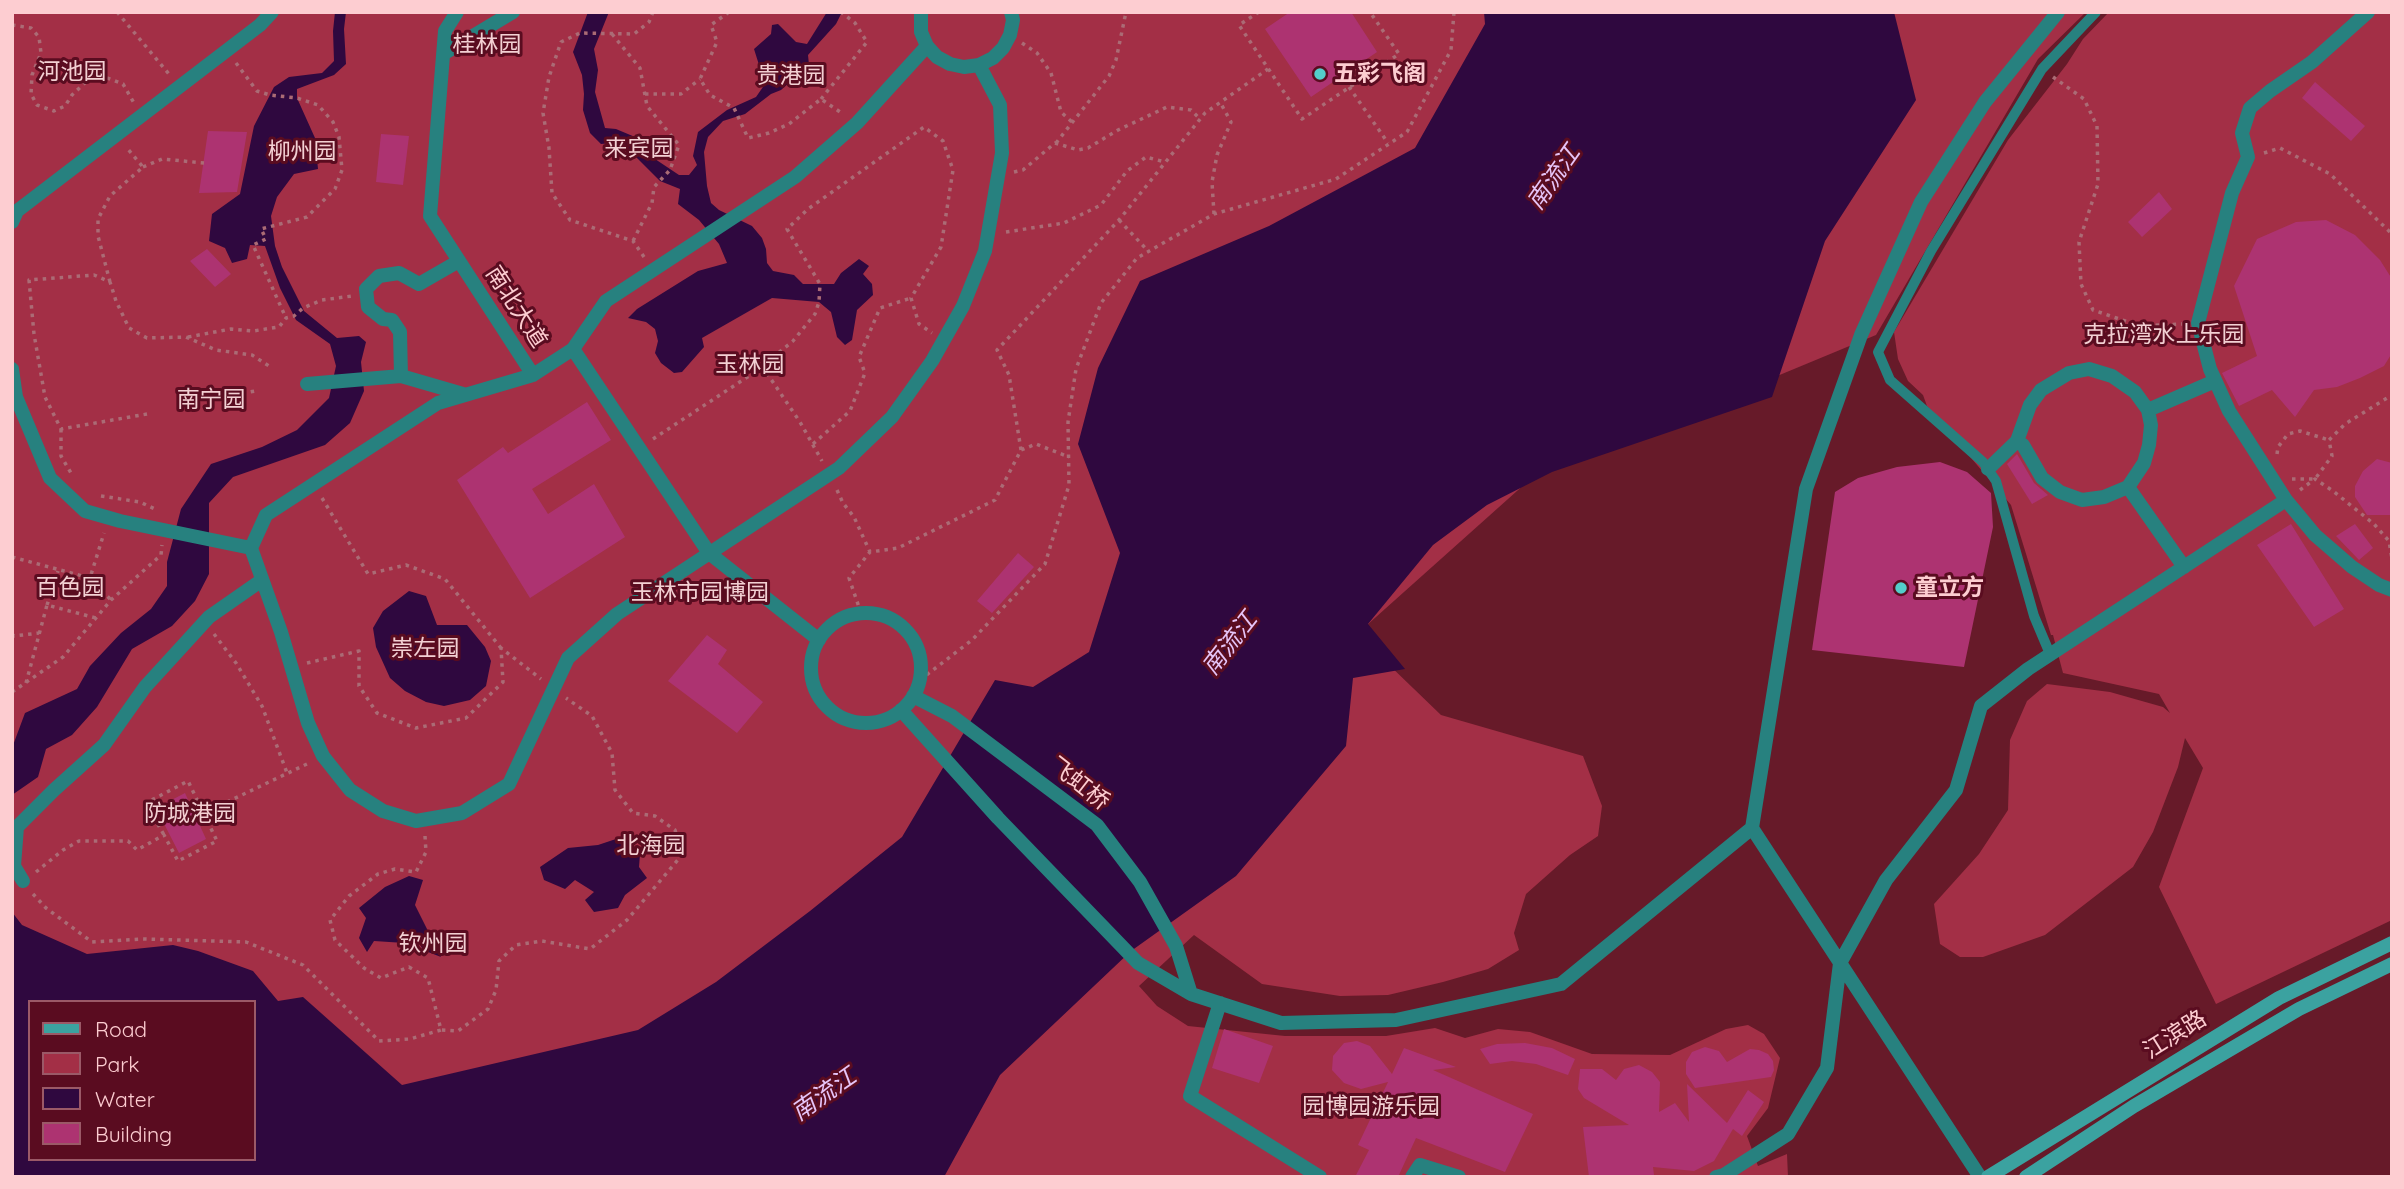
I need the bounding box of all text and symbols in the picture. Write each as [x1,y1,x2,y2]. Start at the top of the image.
park label: 桂林园 [453,31,521,59]
park label: 河池园 [38,58,106,86]
place label: 五彩飞阁 [1334,60,1426,88]
park label: 贵港园 [757,62,825,90]
marker: 五彩飞阁 [1312,66,1328,82]
park label: 来宾园 [605,135,673,163]
park label: 柳州园 [268,138,336,166]
water label: 南流江 [1522,140,1586,216]
street label: 南北大道 [479,261,553,353]
park label: 克拉湾水上乐园 [2084,321,2244,349]
park label: 玉林园 [716,351,784,379]
park label: 南宁园 [177,386,245,414]
park label: 百色园 [36,574,104,602]
place label: 童立方 [1915,574,1984,602]
park label: 玉林市园博园 [631,579,769,607]
marker: 童立方 [1893,580,1909,596]
water label: 南流江 [1196,607,1264,681]
park label: 崇左园 [391,635,459,663]
street label: 飞虹桥 [1043,752,1115,816]
park label: 防城港园 [144,800,236,828]
park label: 北海园 [617,832,685,860]
park label: 钦州园 [399,930,467,958]
legend [28,1000,256,1161]
street label: 江滨路 [2138,1005,2212,1065]
text: Road [95,1016,147,1042]
text: Park [95,1051,139,1077]
water label: 南流江 [786,1063,862,1127]
text: Water [95,1086,155,1112]
park label: 园博园游乐园 [1302,1093,1440,1121]
text: Building [95,1121,172,1147]

